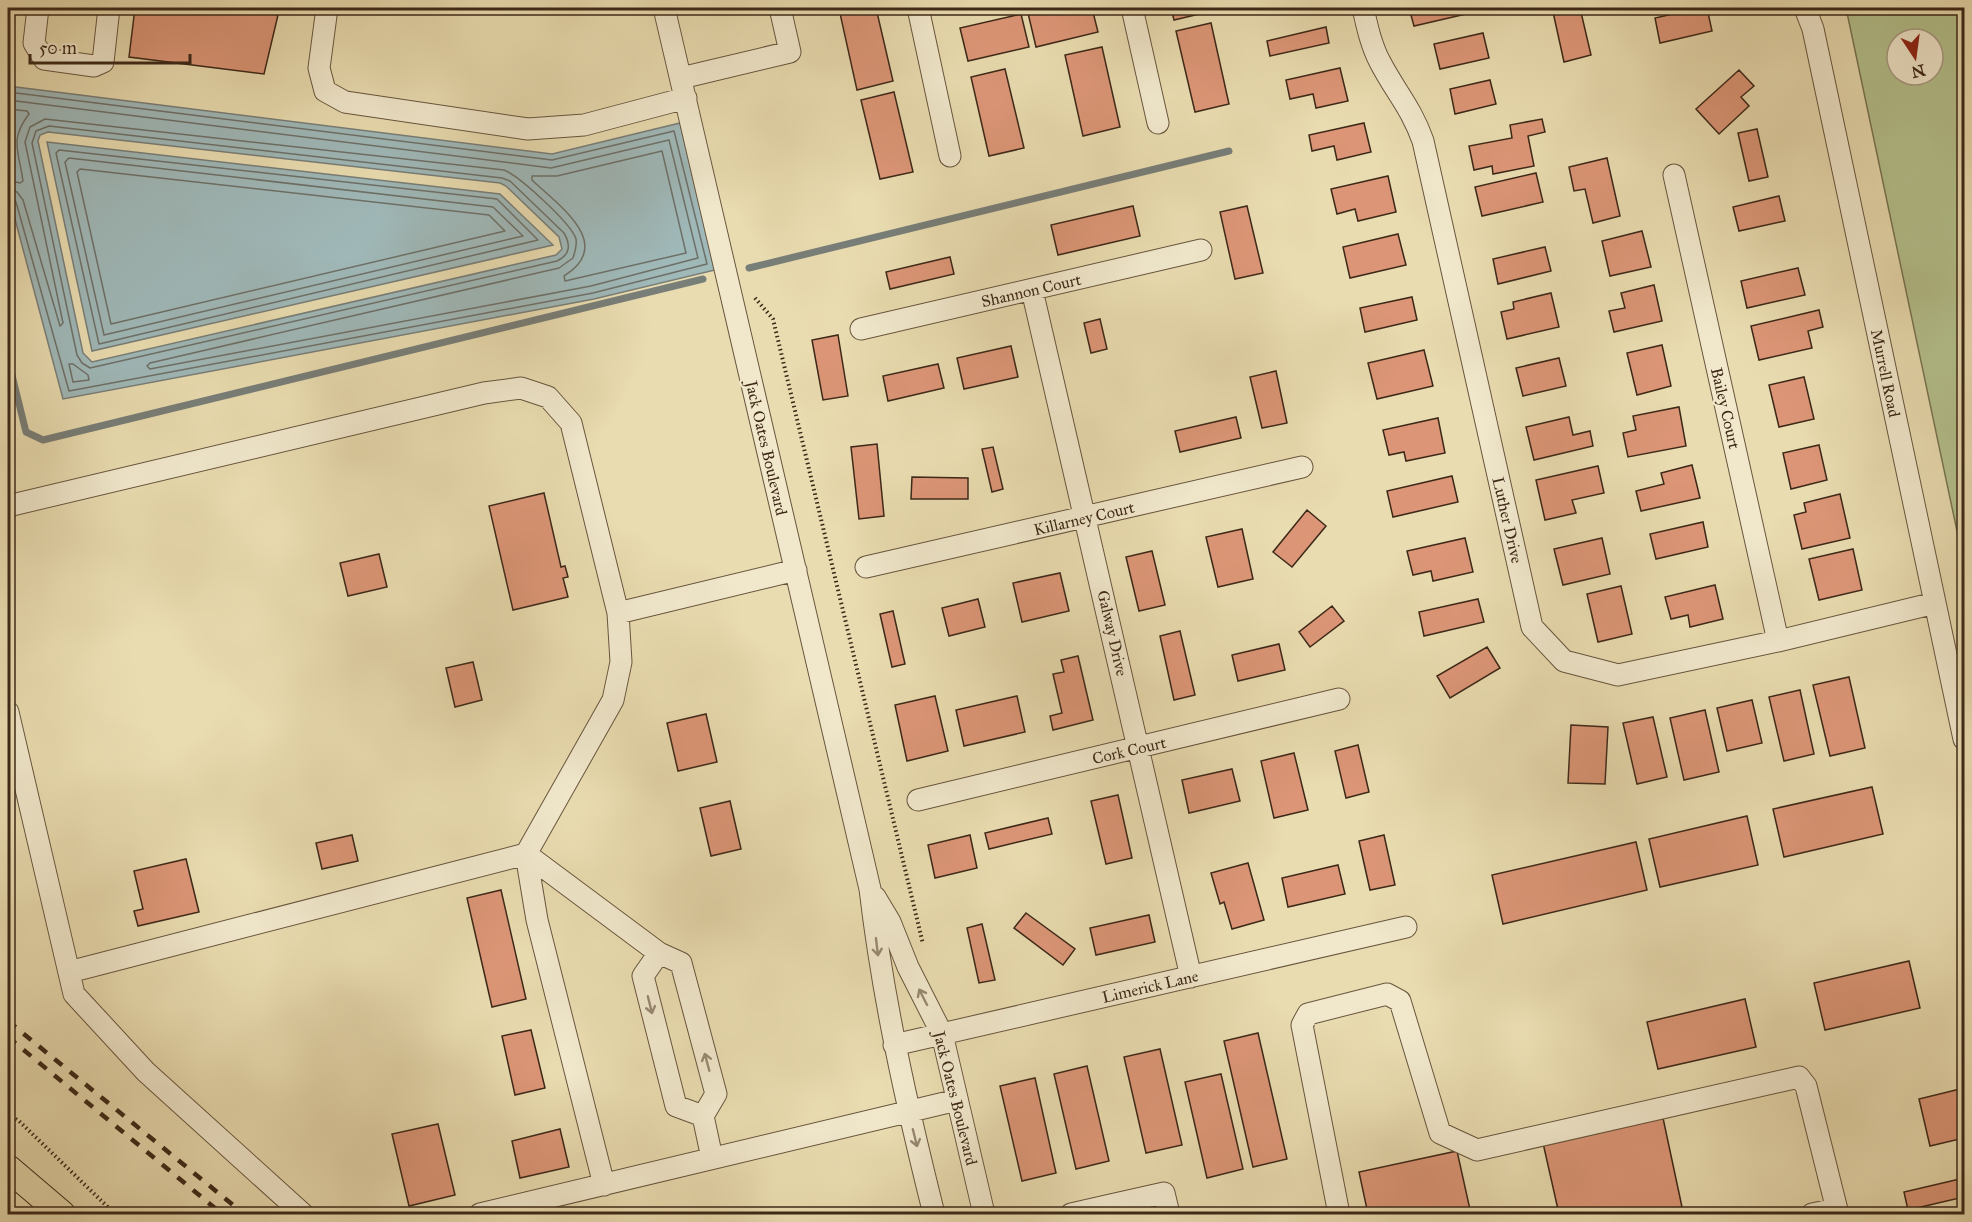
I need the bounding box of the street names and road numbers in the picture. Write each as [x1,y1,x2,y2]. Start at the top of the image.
street label: Shannon Court [979,270,1083,311]
street label: Murrell Road [1867,327,1904,419]
street label: Bailey Court [1707,366,1744,451]
street label: Jack Oates Boulevard [740,377,791,517]
street label: Luther Drive [1488,475,1527,565]
street label: Killarney Court [1032,498,1137,539]
street label: Galway Drive [1093,588,1132,678]
street label: Cork Court [1090,733,1168,768]
street label: Limerick Lane [1100,966,1200,1007]
street label: Jack Oates Boulevard [928,1027,981,1167]

